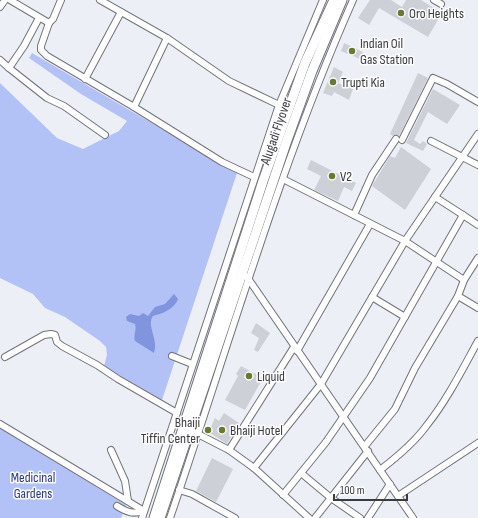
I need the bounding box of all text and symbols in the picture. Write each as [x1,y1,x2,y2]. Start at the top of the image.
place label: Oro Heights [409,5,464,22]
marker: Oro Heights [396,8,406,18]
place label: Indian Oil Gas Station [360,35,414,68]
marker: Indian Oil Gas Station [347,46,357,56]
place label: Trupti Kia [341,74,385,91]
marker: Trupti Kia [328,77,338,87]
street label: Alugadi Flyover [256,95,295,168]
place label: V2 [340,168,352,185]
marker: V2 [327,171,337,181]
place label: Liquid [257,368,285,385]
marker: Liquid [244,371,254,381]
place label: Bhaiji Tiffin Center [141,414,200,447]
place label: Bhaiji Hotel [230,422,283,439]
marker: Bhaiji Tiffin Center [203,425,213,435]
marker: Bhaiji Hotel [217,425,227,435]
park label: Medicinal Gardens [11,469,55,502]
scale bar [334,476,407,502]
text: 100 m [340,483,365,498]

